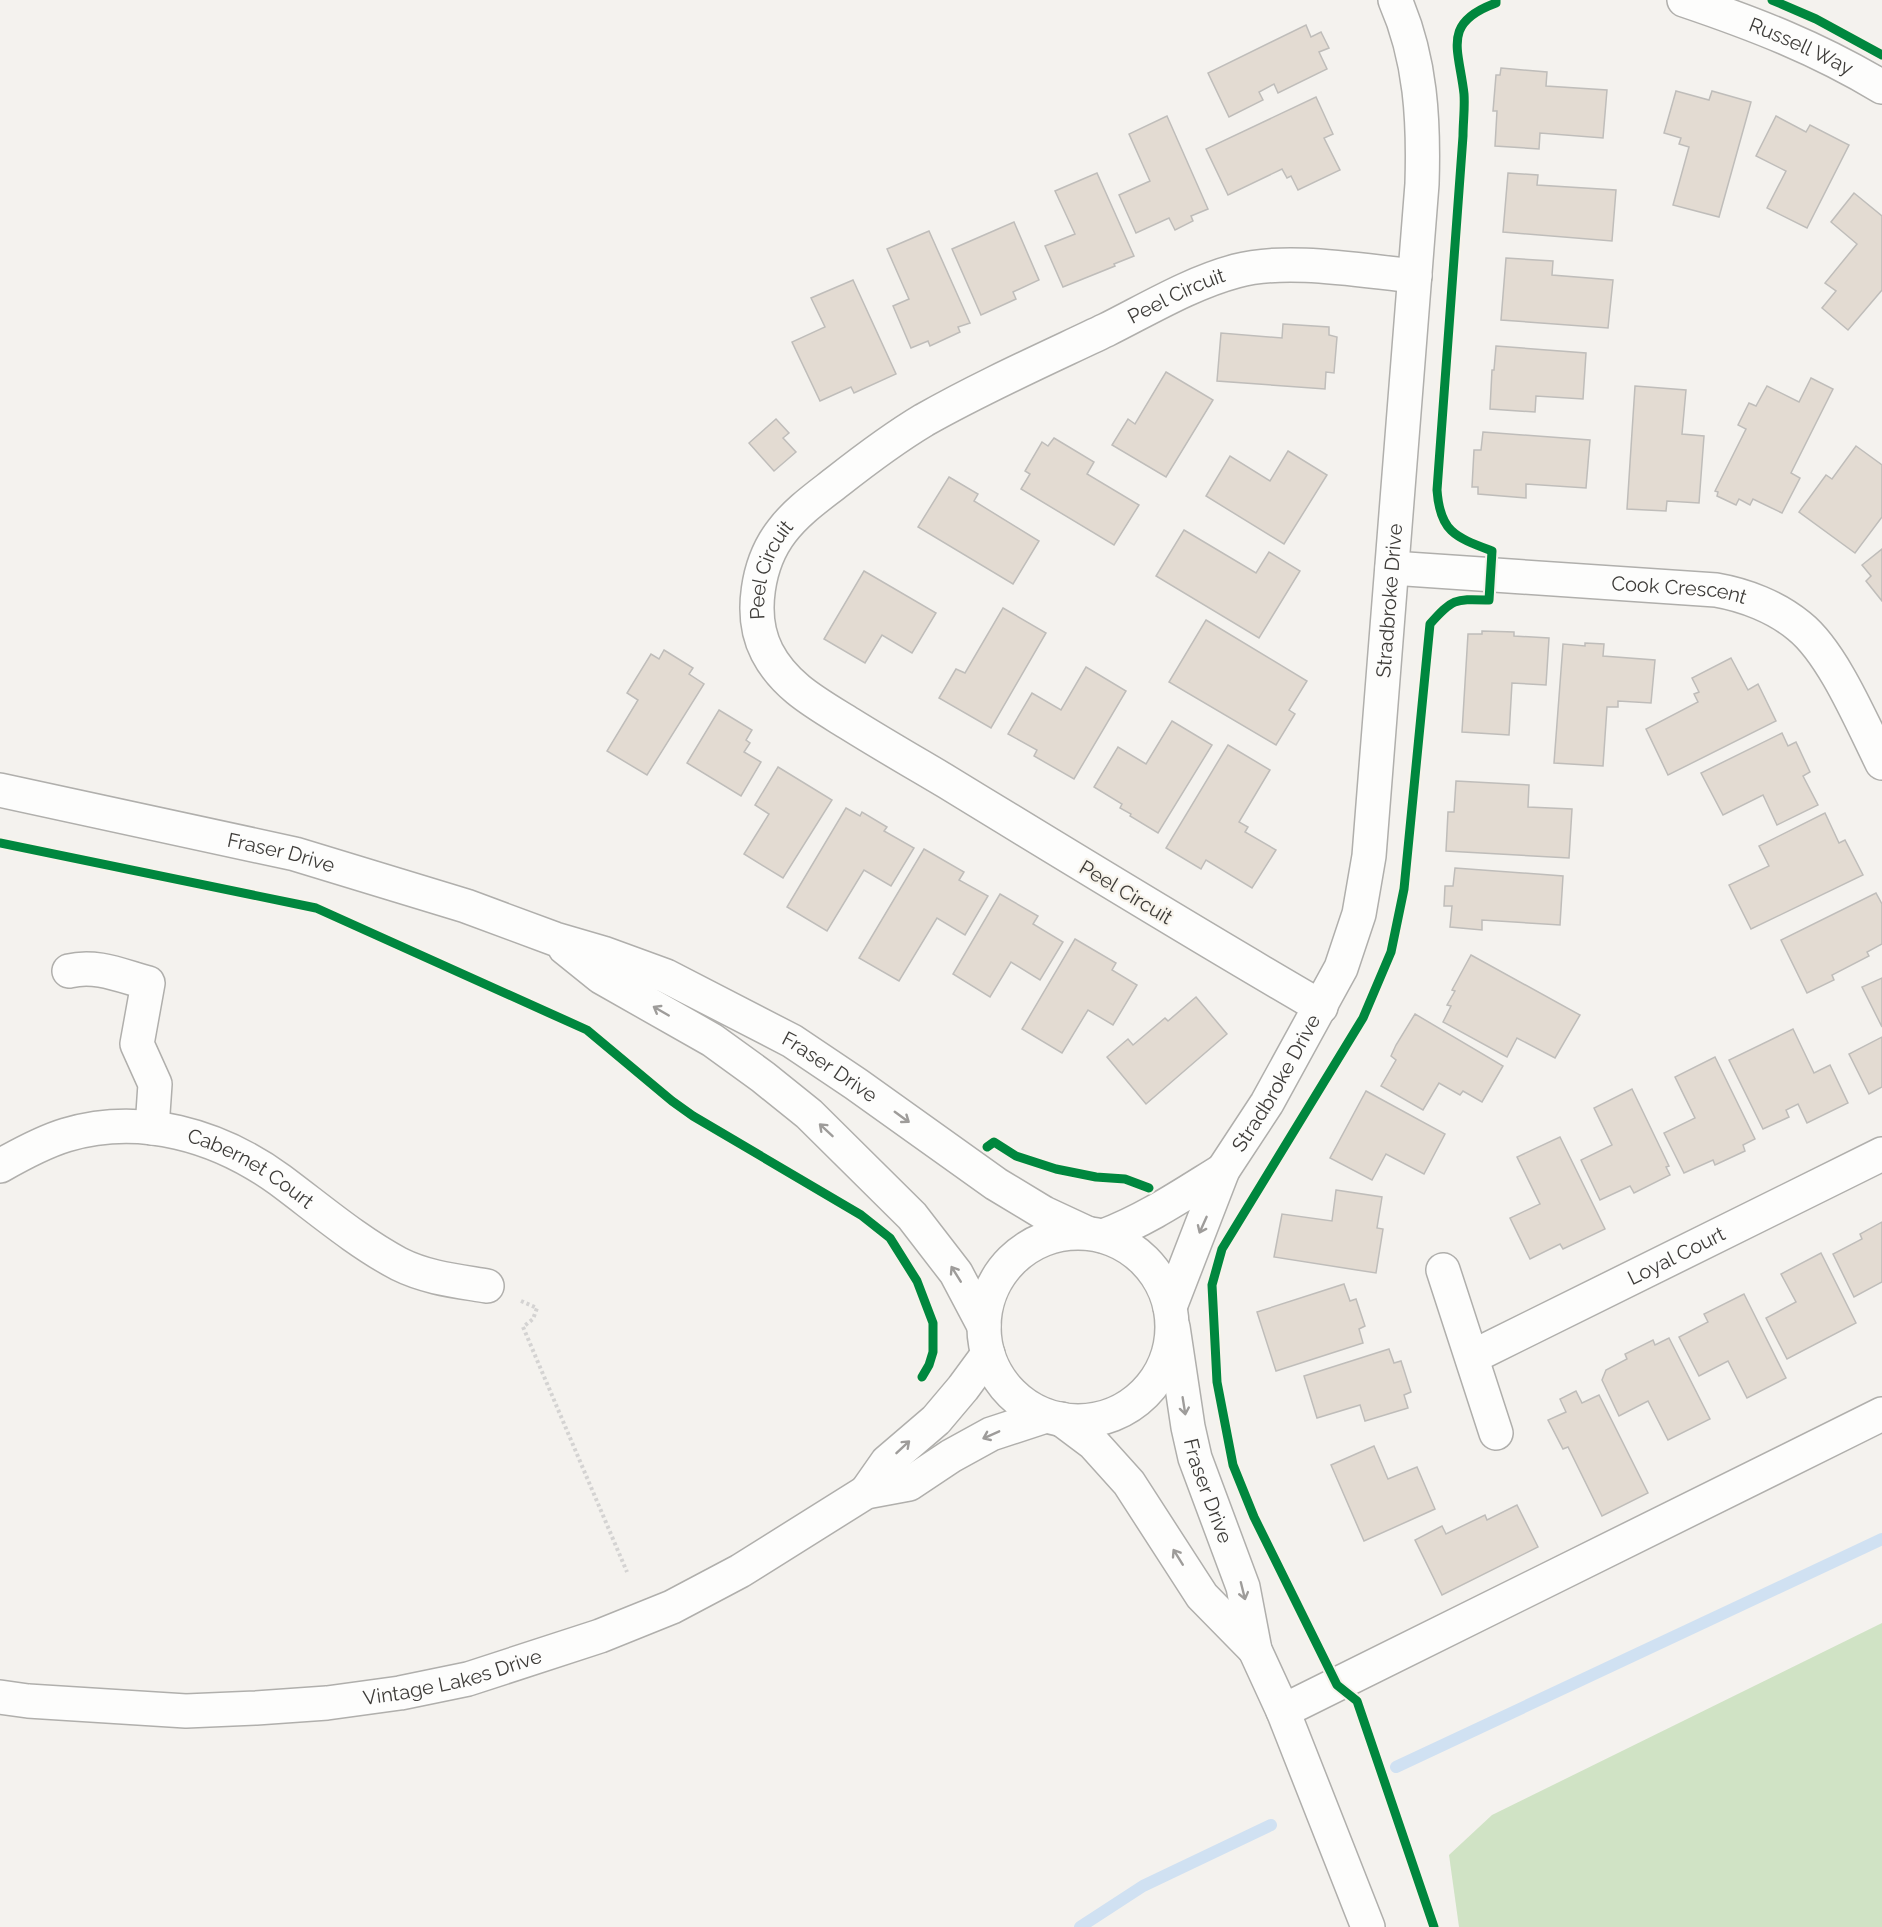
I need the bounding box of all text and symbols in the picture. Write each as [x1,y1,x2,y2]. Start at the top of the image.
street label: Russell Way [1746,12,1857,80]
street label: Peel Circuit [1124,263,1228,329]
street label: Peel Circuit [745,515,798,620]
street label: Stradbroke Drive [1371,522,1407,679]
street label: Cook Crescent [1611,571,1750,609]
street label: Fraser Drive [225,828,338,877]
street label: Peel Circuit [1075,855,1177,929]
one-way arrow [653,1005,671,1016]
street label: Stradbroke Drive [1227,1010,1325,1156]
street label: Fraser Drive [778,1026,882,1108]
one-way arrow [893,1111,909,1123]
street label: Cabernet Court [185,1123,319,1214]
one-way arrow [818,1123,833,1137]
one-way arrow [1197,1215,1208,1233]
street label: Loyal Court [1624,1222,1729,1290]
one-way arrow [950,1266,962,1283]
one-way arrow [1179,1395,1190,1415]
one-way arrow [983,1430,1001,1441]
street label: Fraser Drive [1179,1436,1238,1547]
one-way arrow [896,1440,911,1454]
one-way arrow [1172,1549,1184,1566]
one-way arrow [1238,1581,1250,1600]
street label: Vintage Lakes Drive [362,1644,545,1710]

